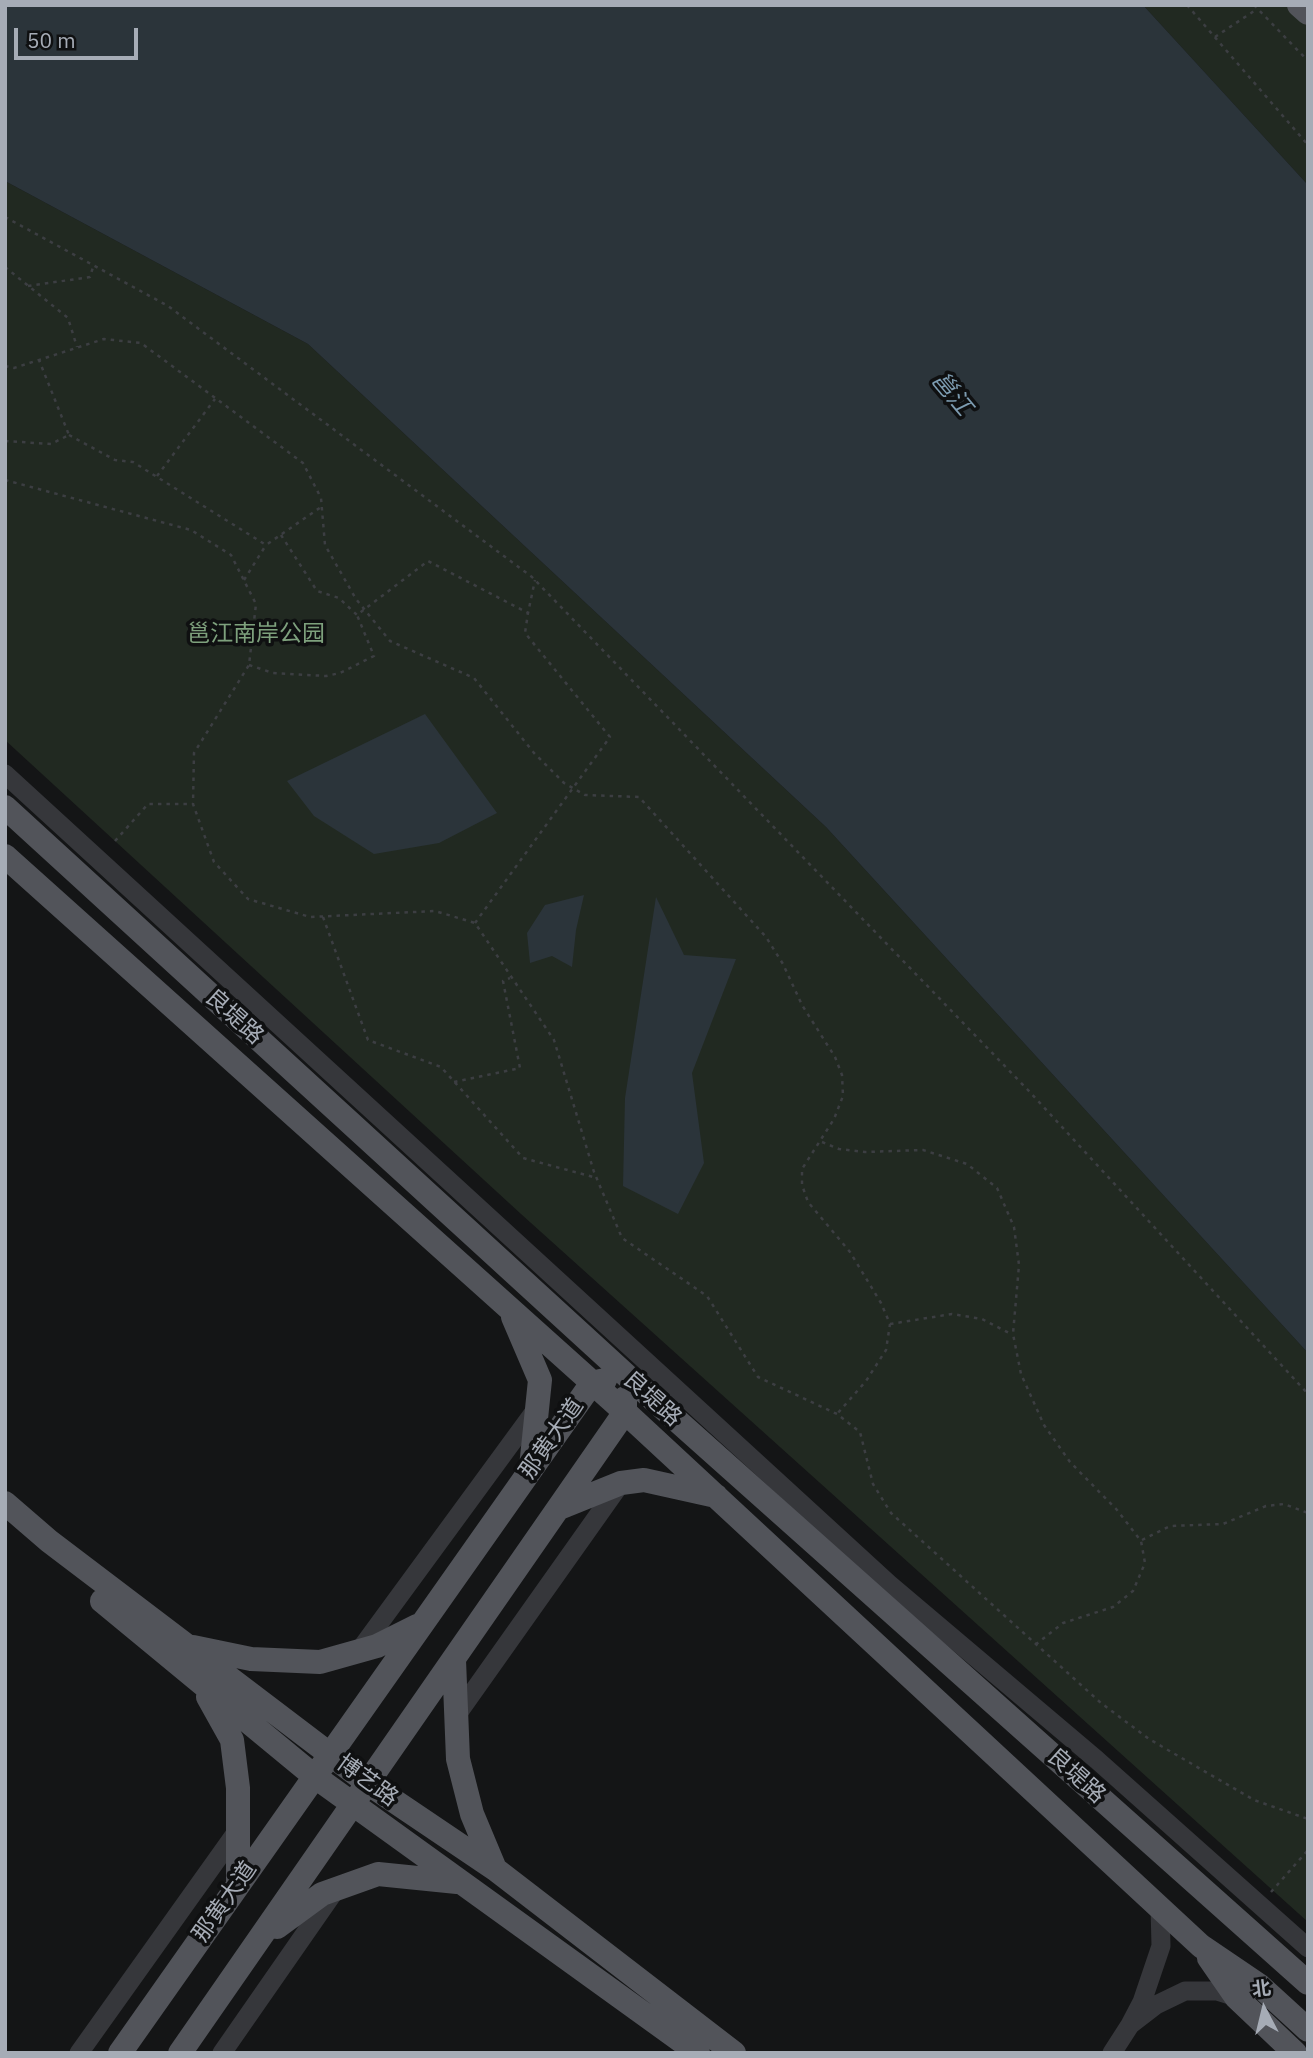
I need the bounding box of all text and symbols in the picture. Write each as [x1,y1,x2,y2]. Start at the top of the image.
scale bar [18,14,142,58]
text: 50 m [27,26,76,54]
water label: 邕江 [925,366,977,422]
park label: 邕江南岸公园 [187,620,325,648]
street label: 良堤路 [199,984,269,1050]
street label: 良堤路 [617,1366,687,1432]
street label: 那黄大道 [514,1393,590,1485]
street label: 良堤路 [1041,1743,1111,1809]
street label: 博艺路 [331,1750,403,1812]
street label: 那黄大道 [187,1856,263,1948]
north arrow [1229,1974,1299,2044]
text: 北 [1251,1975,1272,2001]

